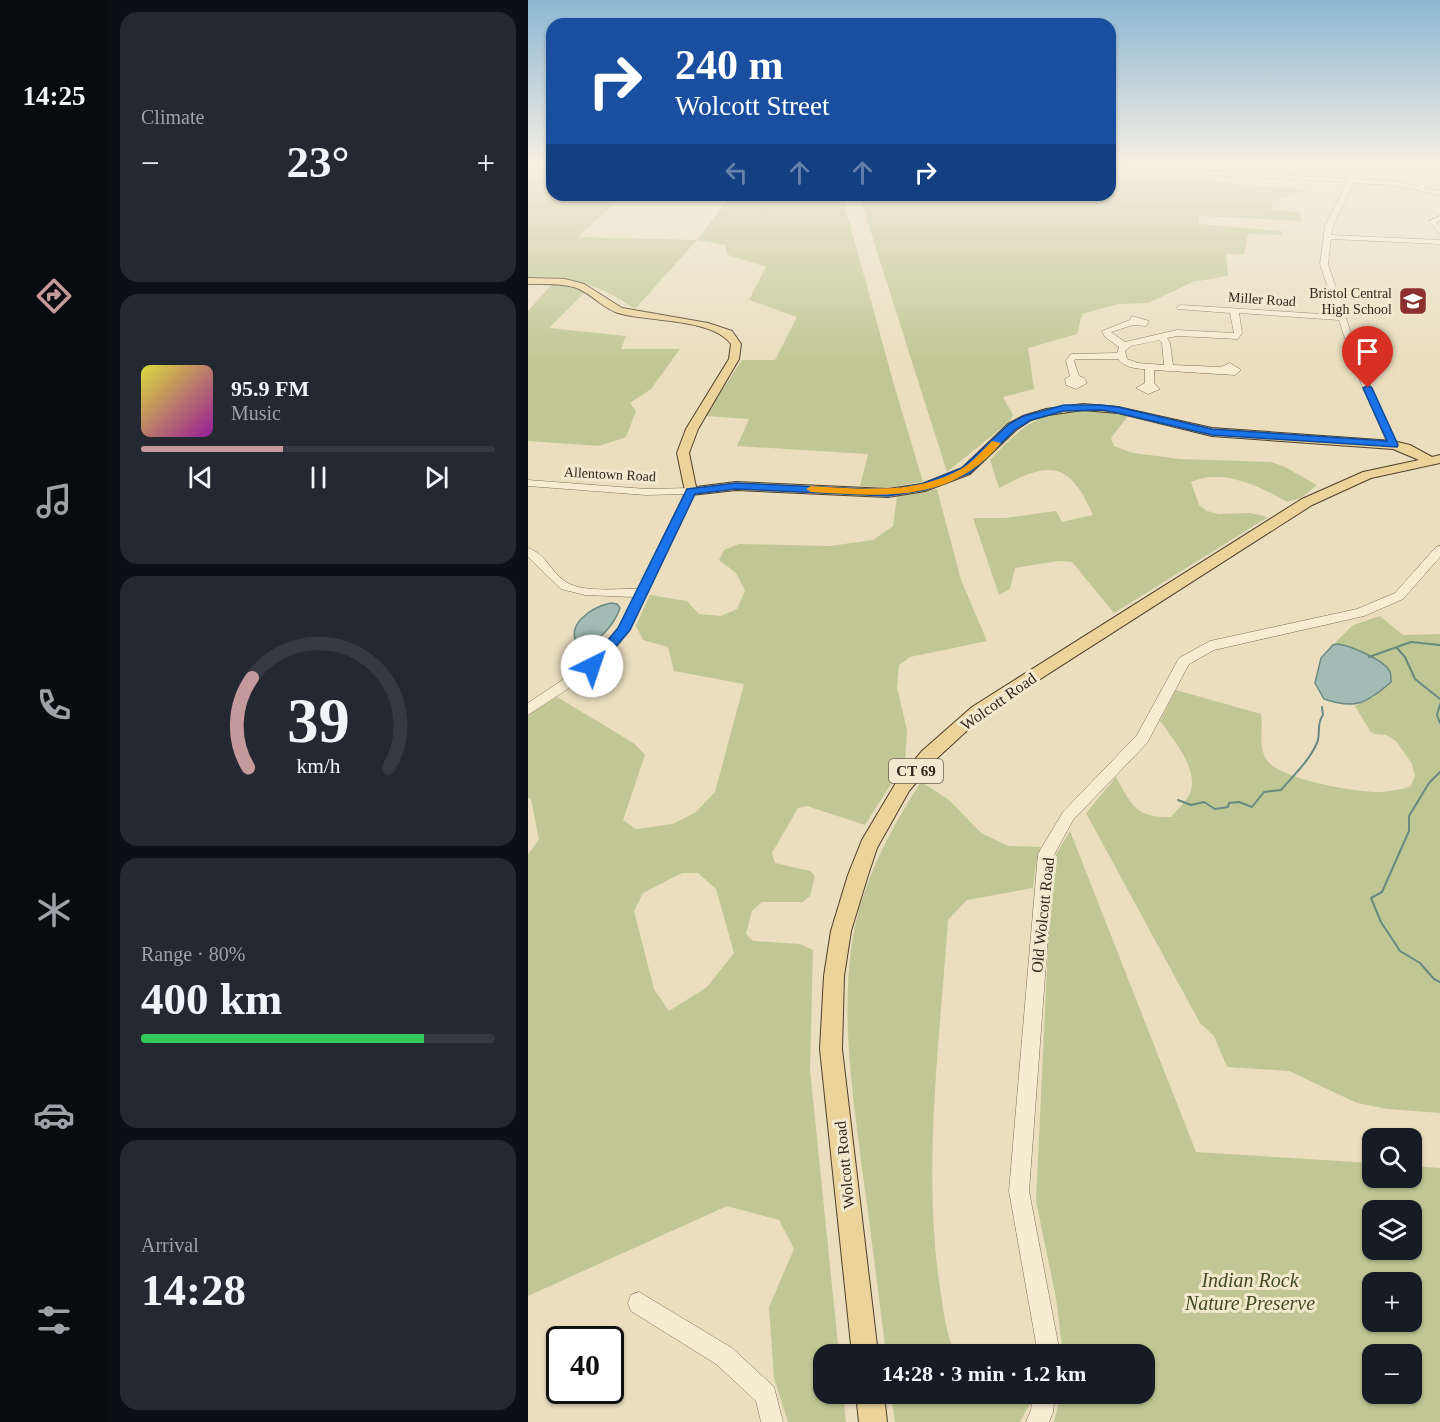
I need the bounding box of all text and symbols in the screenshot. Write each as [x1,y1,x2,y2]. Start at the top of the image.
icon: right [576,42,654,120]
text: 240 m [675,42,784,88]
text: 14:25 [23,81,86,111]
text: Wolcott Street [675,91,830,121]
text: Climate [141,106,204,128]
text: 23° [287,137,350,187]
text: − [141,145,160,181]
text: + [476,145,495,181]
icon: left [720,156,753,189]
icon: ahead [783,156,816,189]
icon: ahead [846,156,879,189]
icon: right [909,156,942,189]
icon: directions [33,275,75,317]
school or university icon: Bristol Central High School [1397,285,1429,317]
place label: Bristol Central High School [1309,286,1392,317]
street label: Miller Road [1228,290,1296,309]
pin [1342,326,1393,388]
icon: arrive [1351,335,1384,368]
text: 95.9 FM [231,376,309,401]
text: Music [231,402,281,424]
icon: previous [184,461,217,494]
icon: pause [302,461,335,494]
icon: next [420,461,453,494]
street label: Allentown Road [564,465,656,484]
icon: music [33,480,75,522]
position arrow [560,634,624,698]
street label: Wolcott Road [957,669,1039,734]
icon: phone [33,684,75,726]
text: 39 [287,686,349,755]
text: km/h [296,754,340,778]
road number: CT 69 [889,759,943,783]
street label: Old Wolcott Road [1028,857,1057,973]
icon: climate [33,889,75,931]
text: Range · 80% [141,943,245,965]
text: 400 km [141,974,282,1024]
icon: car [33,1094,75,1136]
street label: Wolcott Road [831,1120,858,1210]
map controls [1362,1128,1422,1404]
button: search [1362,1128,1422,1188]
button: layers [1362,1200,1422,1260]
text: Arrival [141,1234,199,1256]
text: 14:28 [141,1265,246,1315]
park label: Indian Rock Nature Preserve [1184,1269,1315,1314]
button: + [1362,1272,1422,1332]
icon: filters [33,1299,75,1341]
speed limit sign: 40 [546,1326,624,1404]
button: − [1362,1344,1422,1404]
text: 14:28 · 3 min · 1.2 km [882,1361,1086,1386]

